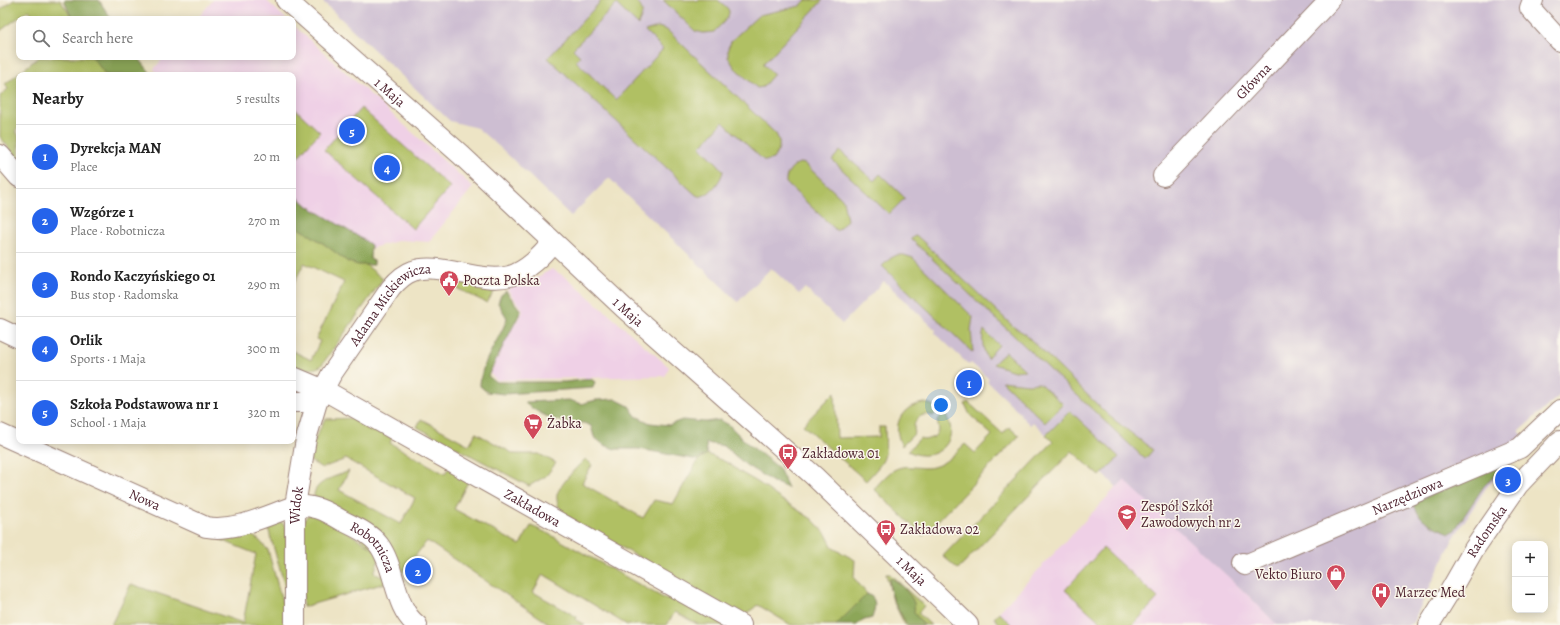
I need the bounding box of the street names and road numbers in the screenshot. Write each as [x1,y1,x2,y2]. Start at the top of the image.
street label: Główna [1231,58,1275,103]
street label: 1 Maja [370,73,410,111]
street label: Adama Mickiewicza [344,259,432,350]
street label: 1 Maja [609,293,648,331]
street label: Narzędziowa [1369,472,1446,520]
street label: Nowa [126,484,164,515]
street label: Zakładowa [501,484,565,531]
street label: Widok [285,485,308,525]
street label: Radomska [1462,501,1511,561]
street label: Robotnicza [347,516,400,575]
street label: 1 Maja [892,551,932,590]

